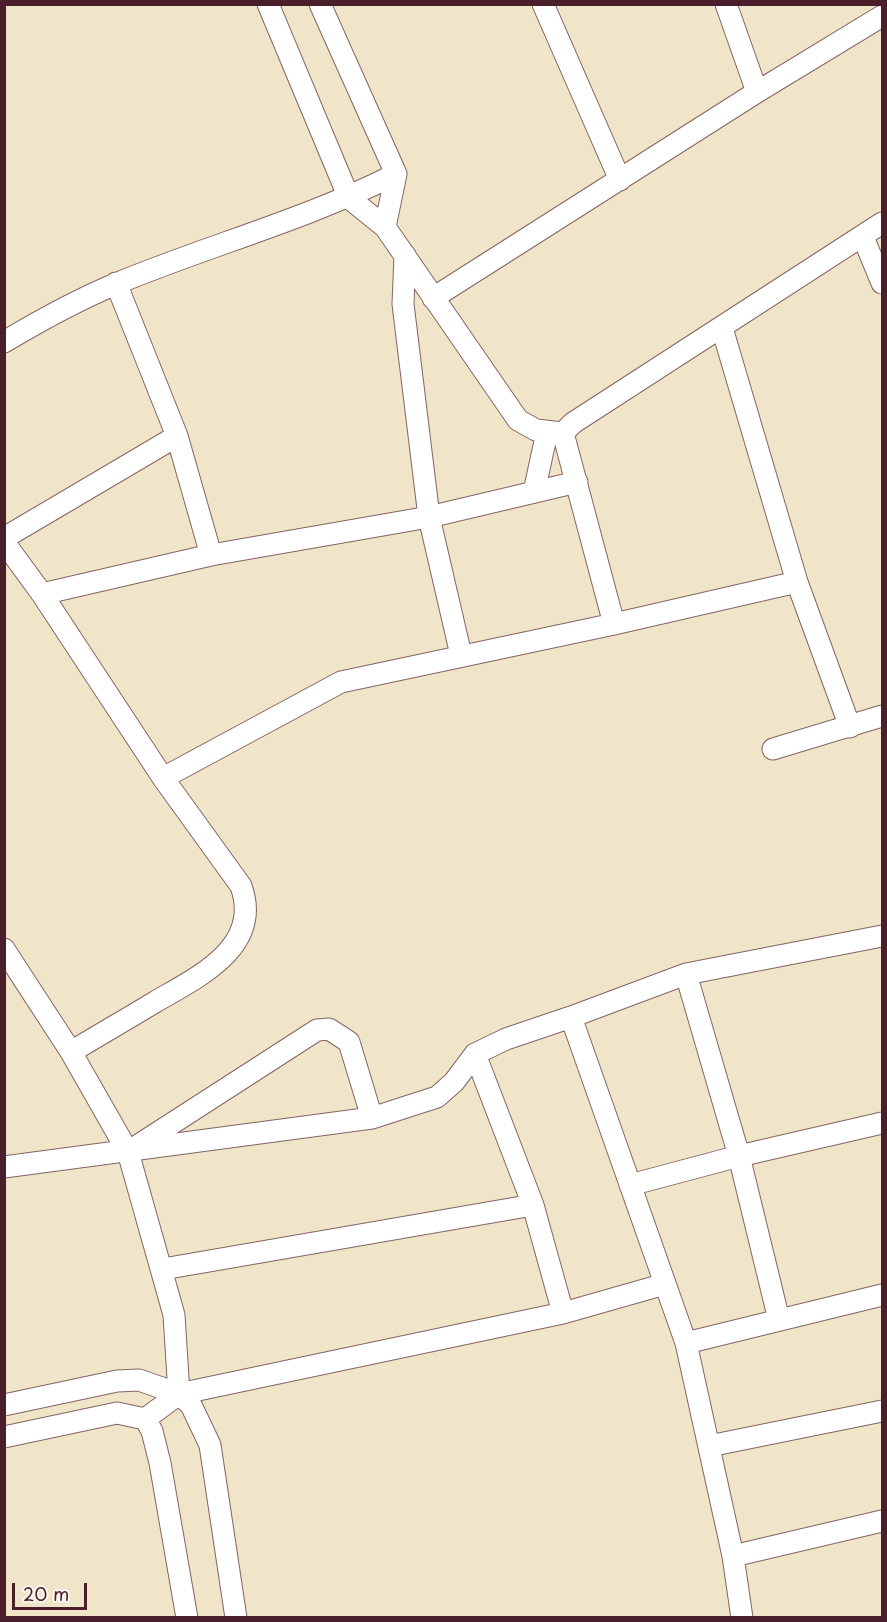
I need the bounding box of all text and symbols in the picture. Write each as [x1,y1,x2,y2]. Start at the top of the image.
scale bar [15,1571,90,1609]
text: 20 m [23,1580,69,1607]

